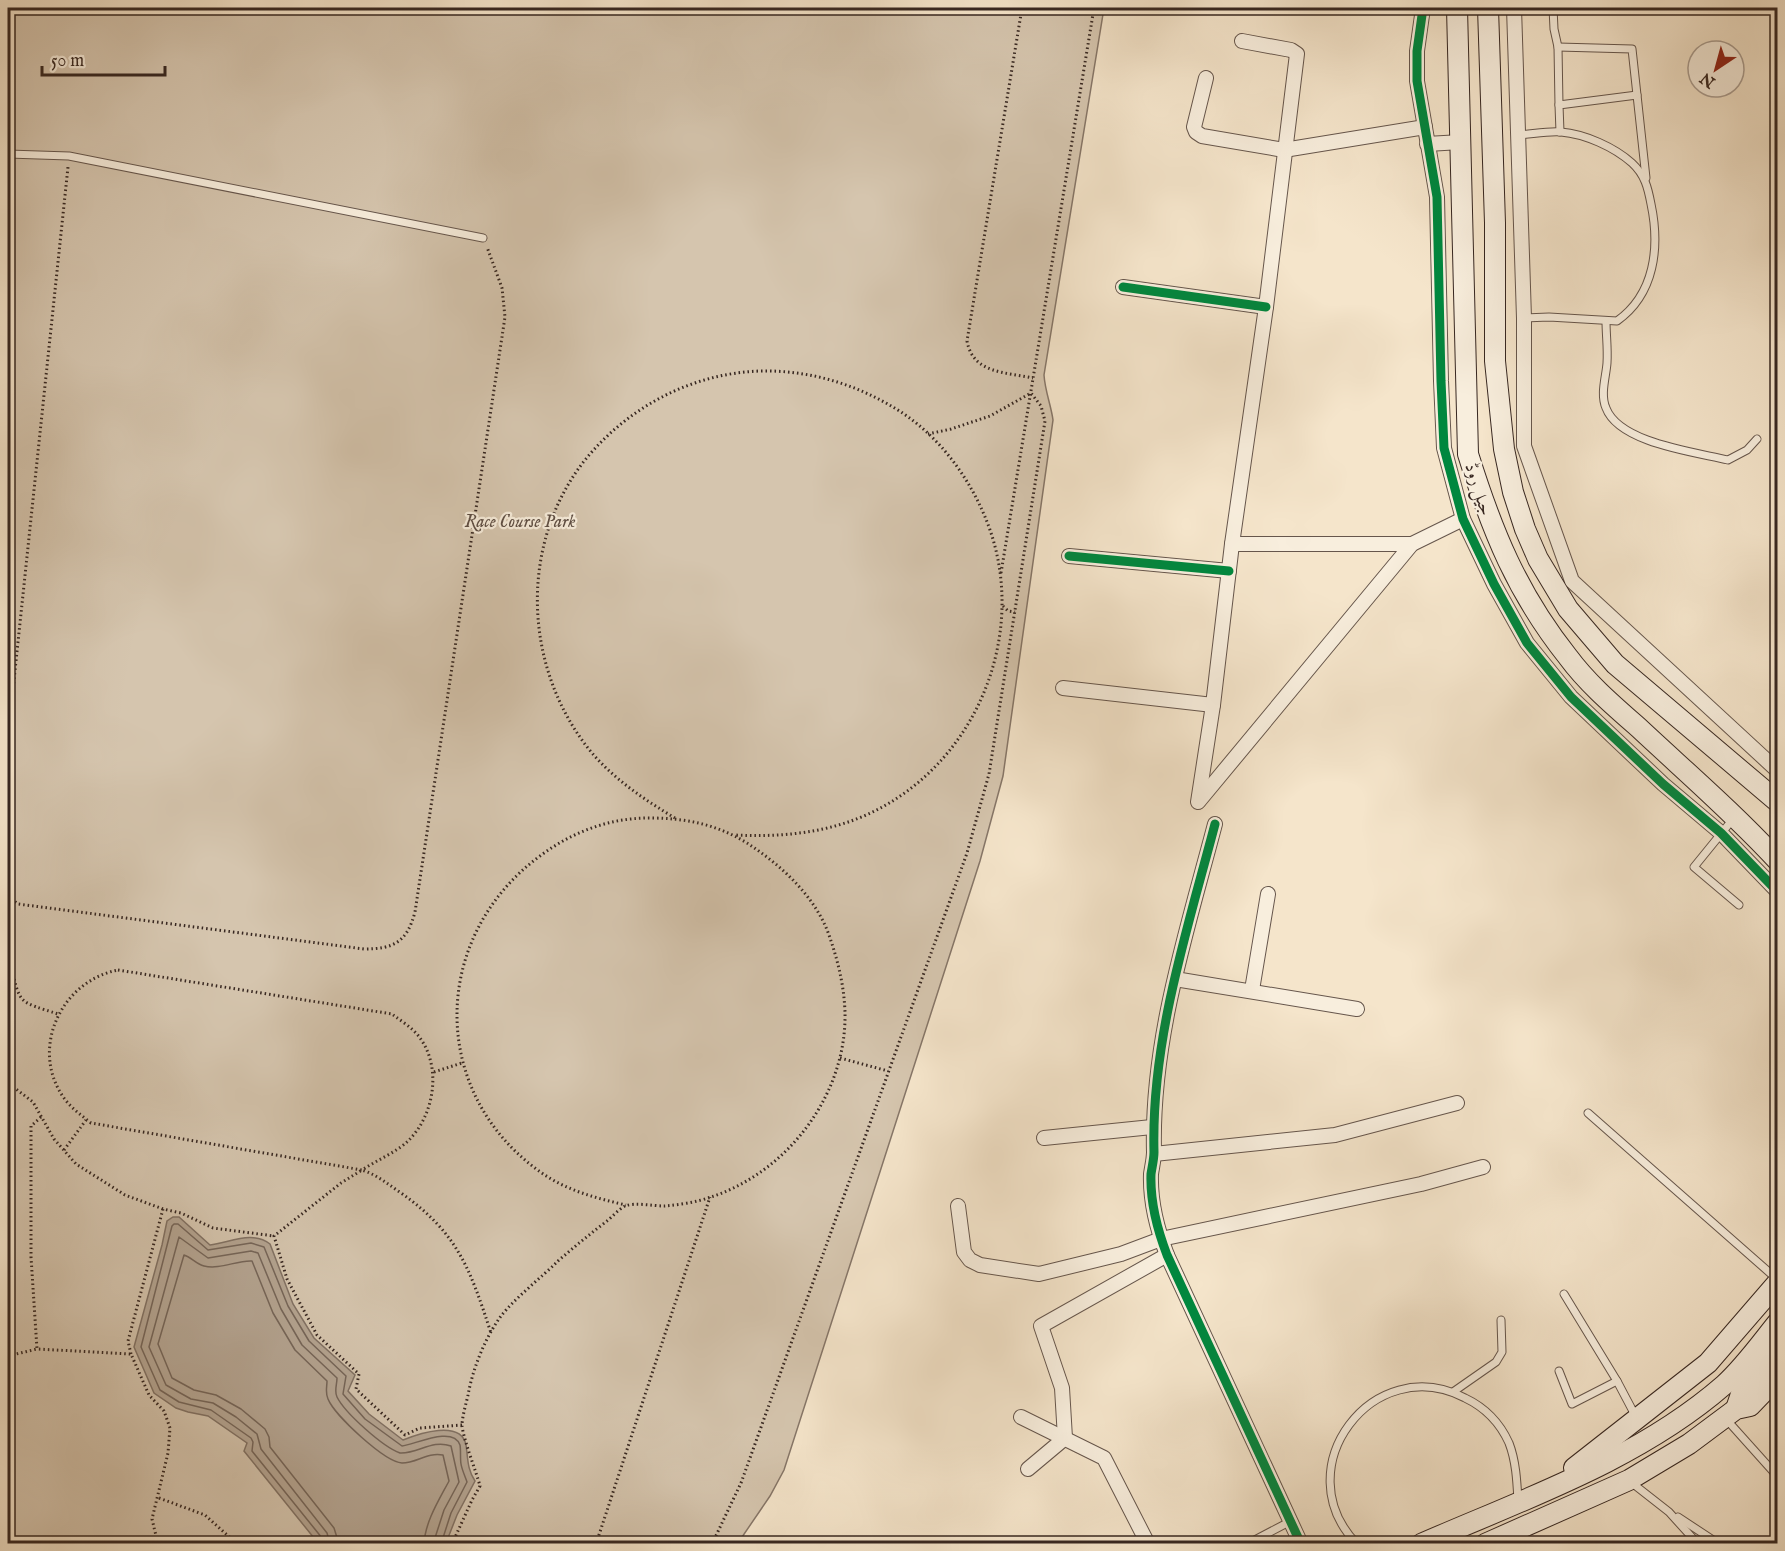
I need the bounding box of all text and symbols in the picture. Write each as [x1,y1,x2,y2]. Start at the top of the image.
scale bar [42,39,165,77]
north arrow [1686,39,1746,99]
text: 50 m [51,50,84,73]
text: N [1697,67,1721,92]
street label: جیل روڈ [1458,460,1497,519]
park label: Race Course Park [465,511,575,534]

